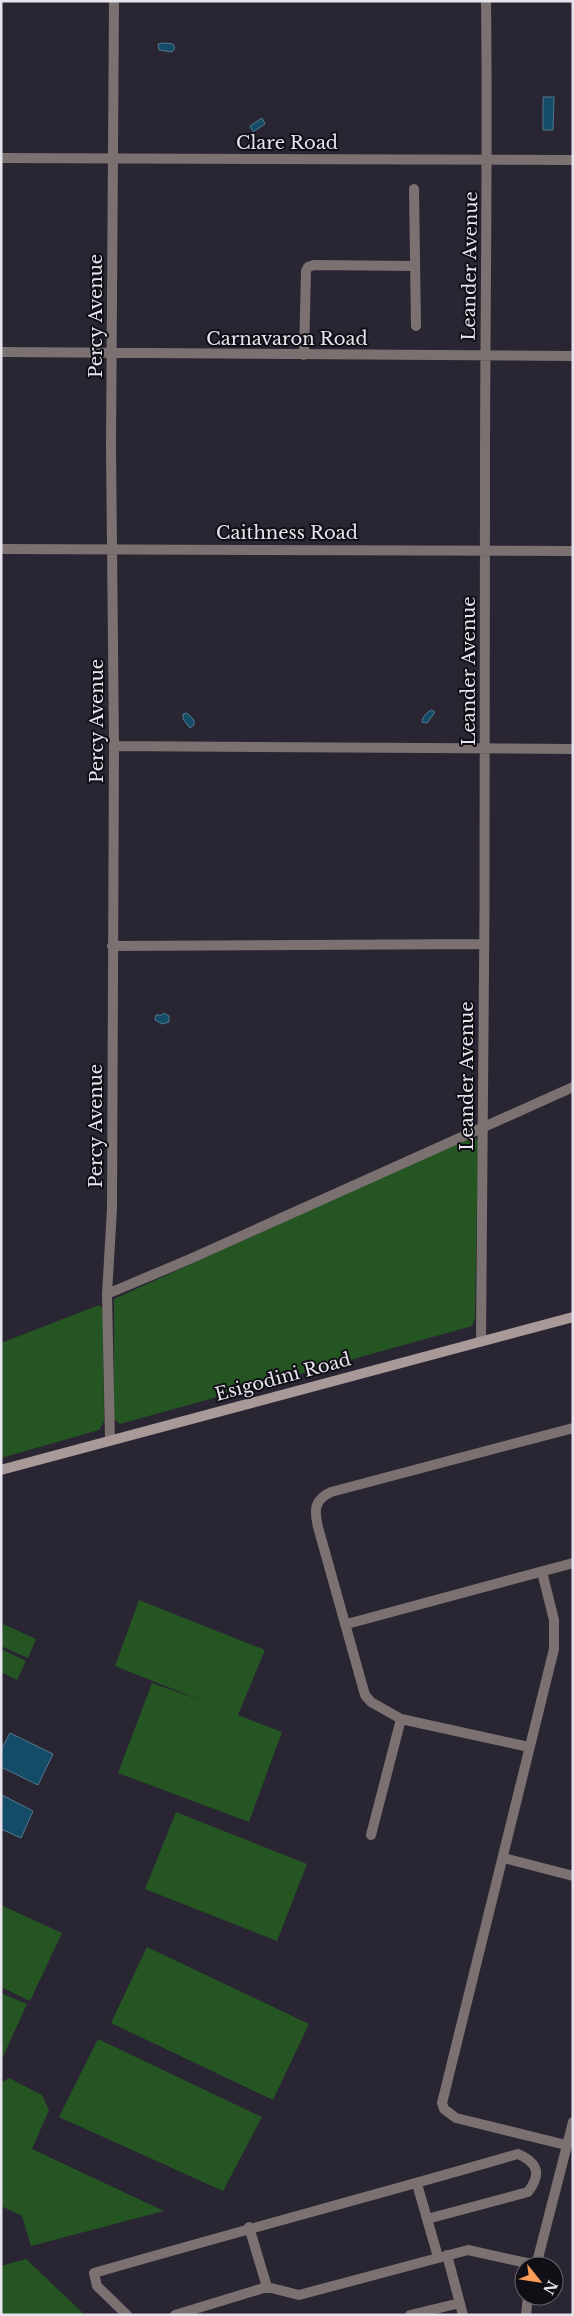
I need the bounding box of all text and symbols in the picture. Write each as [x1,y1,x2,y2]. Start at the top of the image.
street label: Clare Road [236,132,338,154]
street label: Leander Avenue [458,191,482,341]
street label: Percy Avenue [85,254,107,378]
street label: Carnavaron Road [206,328,368,350]
street label: Caithness Road [216,522,358,544]
street label: Leander Avenue [458,596,480,746]
street label: Percy Avenue [86,659,108,783]
street label: Leander Avenue [456,1001,478,1151]
street label: Percy Avenue [85,1064,107,1188]
street label: Esigodini Road [213,1348,353,1406]
north arrow [514,2256,564,2306]
text: N [539,2277,561,2298]

